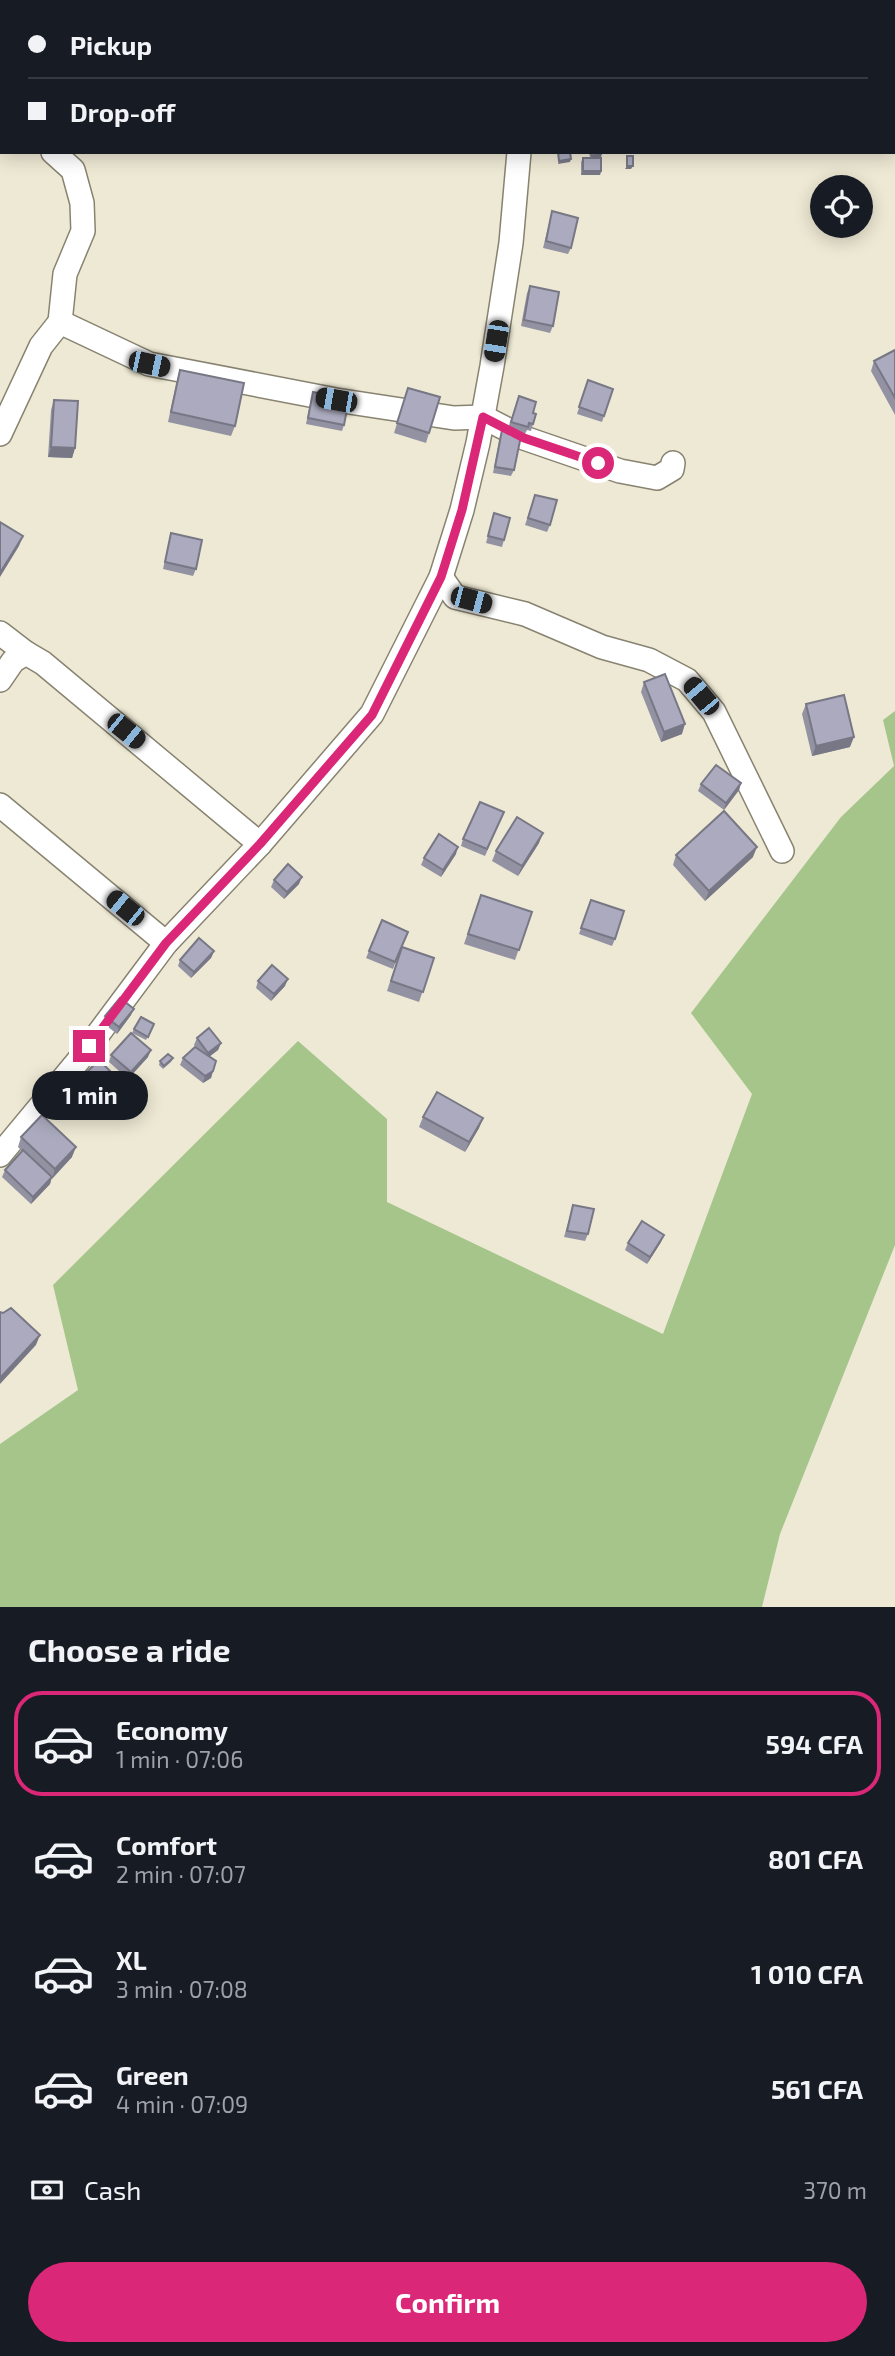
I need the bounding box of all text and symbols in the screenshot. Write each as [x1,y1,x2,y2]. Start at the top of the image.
text: Pickup [70,29,152,60]
text: Drop-off [70,96,175,127]
map controls [810,175,873,238]
button: locate [810,175,873,238]
car [483,319,510,363]
car [127,349,172,379]
car [314,386,359,414]
route start [582,447,614,479]
car [448,584,495,616]
car [680,673,723,719]
car [104,710,149,752]
car [103,887,148,929]
route end [73,1030,105,1062]
callout: 1 min [31,1070,147,1120]
text: 1 min [62,1081,118,1109]
text: Choose a ride [28,1630,231,1668]
icon: car [32,1712,95,1775]
text: Economy [116,1714,228,1745]
text: 594 CFA [766,1728,863,1759]
text: 1 min · 07:06 [116,1745,243,1773]
icon: car [32,1827,95,1890]
text: Comfort [116,1829,217,1860]
text: 801 CFA [768,1843,863,1874]
text: 2 min · 07:07 [116,1860,246,1888]
icon: car [32,1942,95,2005]
text: XL [116,1944,147,1975]
text: 1 010 CFA [751,1958,863,1989]
text: 3 min · 07:08 [116,1975,248,2003]
icon: car [32,2057,95,2120]
text: Green [116,2059,189,2090]
text: 561 CFA [771,2073,863,2104]
text: 4 min · 07:09 [116,2090,248,2118]
icon: cash [28,2171,66,2209]
text: Cash [84,2174,141,2205]
text: 370 m [803,2176,867,2204]
button: Confirm [28,2262,867,2342]

